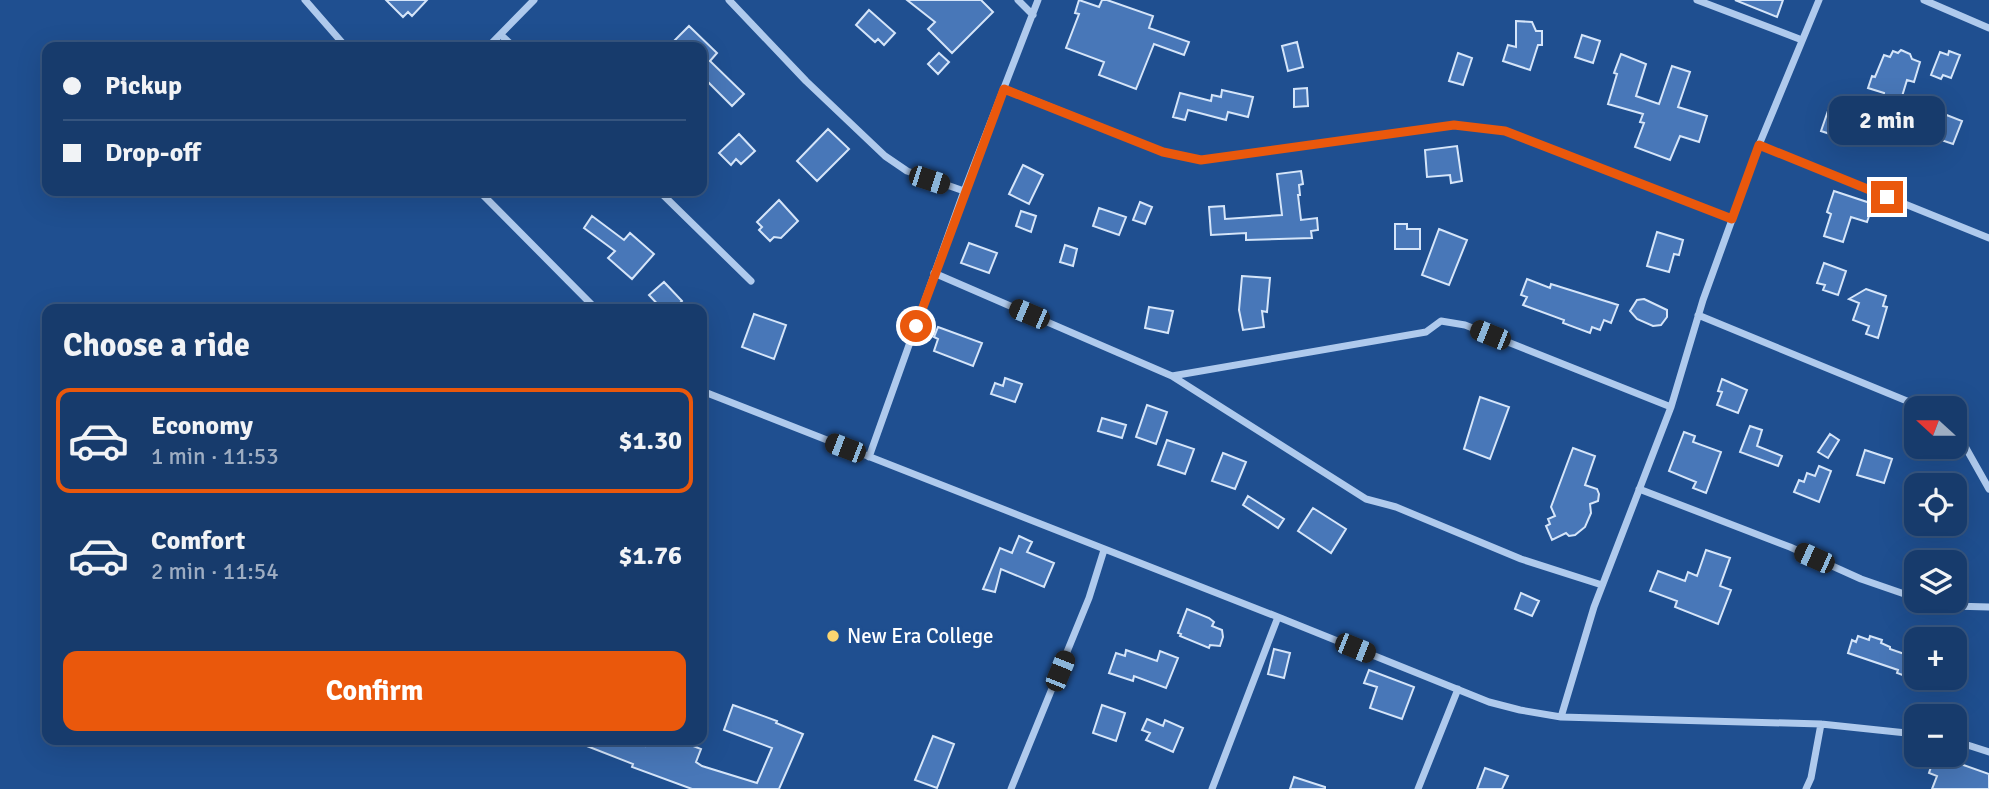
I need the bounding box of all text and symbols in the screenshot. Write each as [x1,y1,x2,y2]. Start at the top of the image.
text: Pickup [105,70,182,102]
callout: 2 min [1829,96,1945,144]
text: 2 min [1859,106,1915,135]
text: Drop-off [105,137,201,169]
car [906,164,953,196]
route end [1871,181,1903,213]
car [1006,296,1053,332]
route start [900,310,932,342]
car [1467,317,1514,353]
text: Choose a ride [63,326,250,365]
north arrow [1904,396,1967,458]
map controls [1904,396,1967,767]
icon: car [67,409,130,472]
text: Economy [151,410,253,442]
text: $1.30 [618,425,682,457]
car [822,431,869,465]
text: 1 min · 11:53 [151,442,279,471]
button: locate [1904,473,1967,536]
icon: car [67,524,130,587]
text: Comfort [151,525,245,557]
text: $1.76 [618,540,682,572]
car [1791,540,1838,576]
button: layers [1904,550,1967,613]
text: 2 min · 11:54 [151,557,279,586]
place label: New Era College [847,623,994,649]
button: + [1904,627,1967,690]
marker: New Era College [825,628,841,644]
car [1332,630,1379,666]
car [1043,648,1078,694]
button: Confirm [63,651,686,731]
button: − [1904,704,1967,767]

